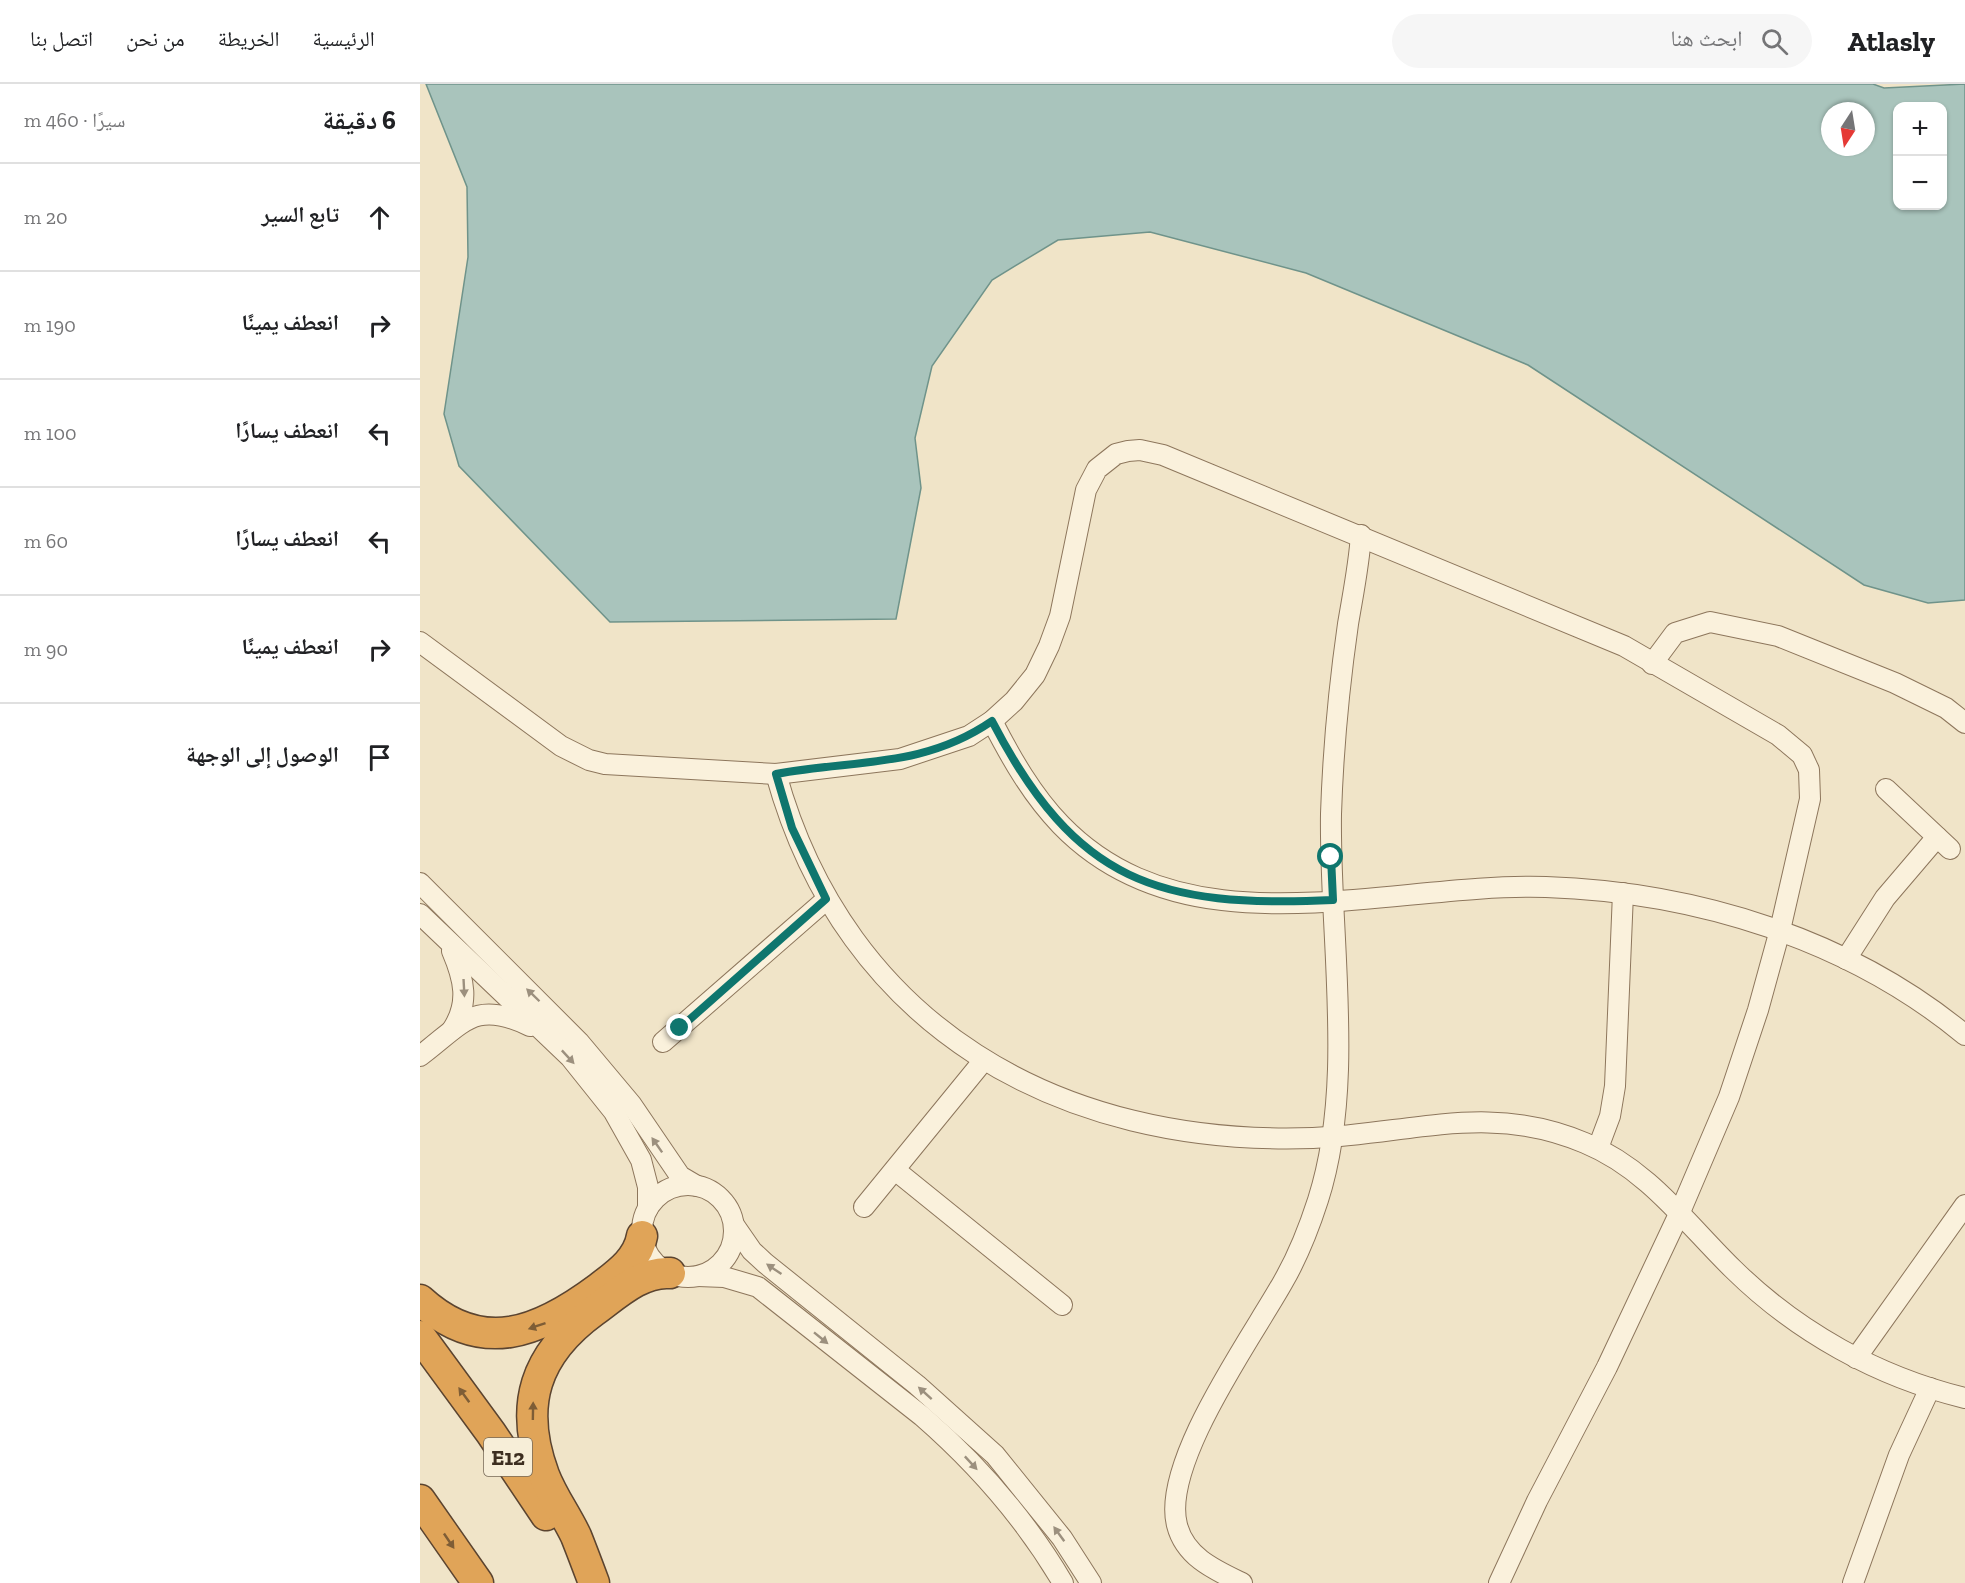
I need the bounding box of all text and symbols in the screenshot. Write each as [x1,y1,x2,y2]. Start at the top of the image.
search box [1392,14,1812,68]
text: ابحث هنا [1670,25,1743,52]
icon: search [1758,25,1791,58]
text: Atlasly [1848,25,1935,58]
text: اتصل بنا [30,26,93,51]
text: من نحن [126,26,185,51]
text: الخريطة [218,26,279,51]
text: الرئيسية [312,26,375,51]
north arrow [1821,102,1875,156]
map controls [1893,102,1947,210]
button: + [1893,102,1947,156]
text: 6 دقيقة [323,104,396,136]
text: سيرًا · 460 m [24,108,125,132]
button: − [1893,156,1947,210]
text: تابع السير [261,201,339,228]
icon: ahead [363,201,396,234]
text: 20 m [24,205,68,229]
text: انعطف يمينًا [242,309,339,336]
icon: right [363,309,396,342]
text: 190 m [24,313,76,337]
text: انعطف يسارًا [235,417,339,444]
icon: left [363,417,396,450]
text: 100 m [24,421,77,445]
text: انعطف يسارًا [235,525,339,552]
icon: left [363,525,396,558]
text: 60 m [24,529,68,553]
text: انعطف يمينًا [242,633,339,660]
icon: right [363,633,396,666]
text: 90 m [24,637,68,661]
text: الوصول إلى الوجهة [186,741,339,768]
icon: arrive [363,741,396,774]
route start [1317,843,1343,869]
one-way arrow [459,979,468,998]
one-way arrow [527,988,541,1002]
route end [666,1014,692,1040]
one-way arrow [561,1049,575,1064]
one-way arrow [651,1137,663,1153]
one-way arrow [767,1263,783,1275]
one-way arrow [528,1321,546,1331]
one-way arrow [813,1331,829,1344]
one-way arrow [918,1386,933,1400]
one-way arrow [458,1387,470,1403]
one-way arrow [528,1401,538,1420]
road number: E12 [484,1438,532,1476]
one-way arrow [963,1455,977,1469]
one-way arrow [1053,1527,1065,1543]
one-way arrow [443,1533,454,1549]

